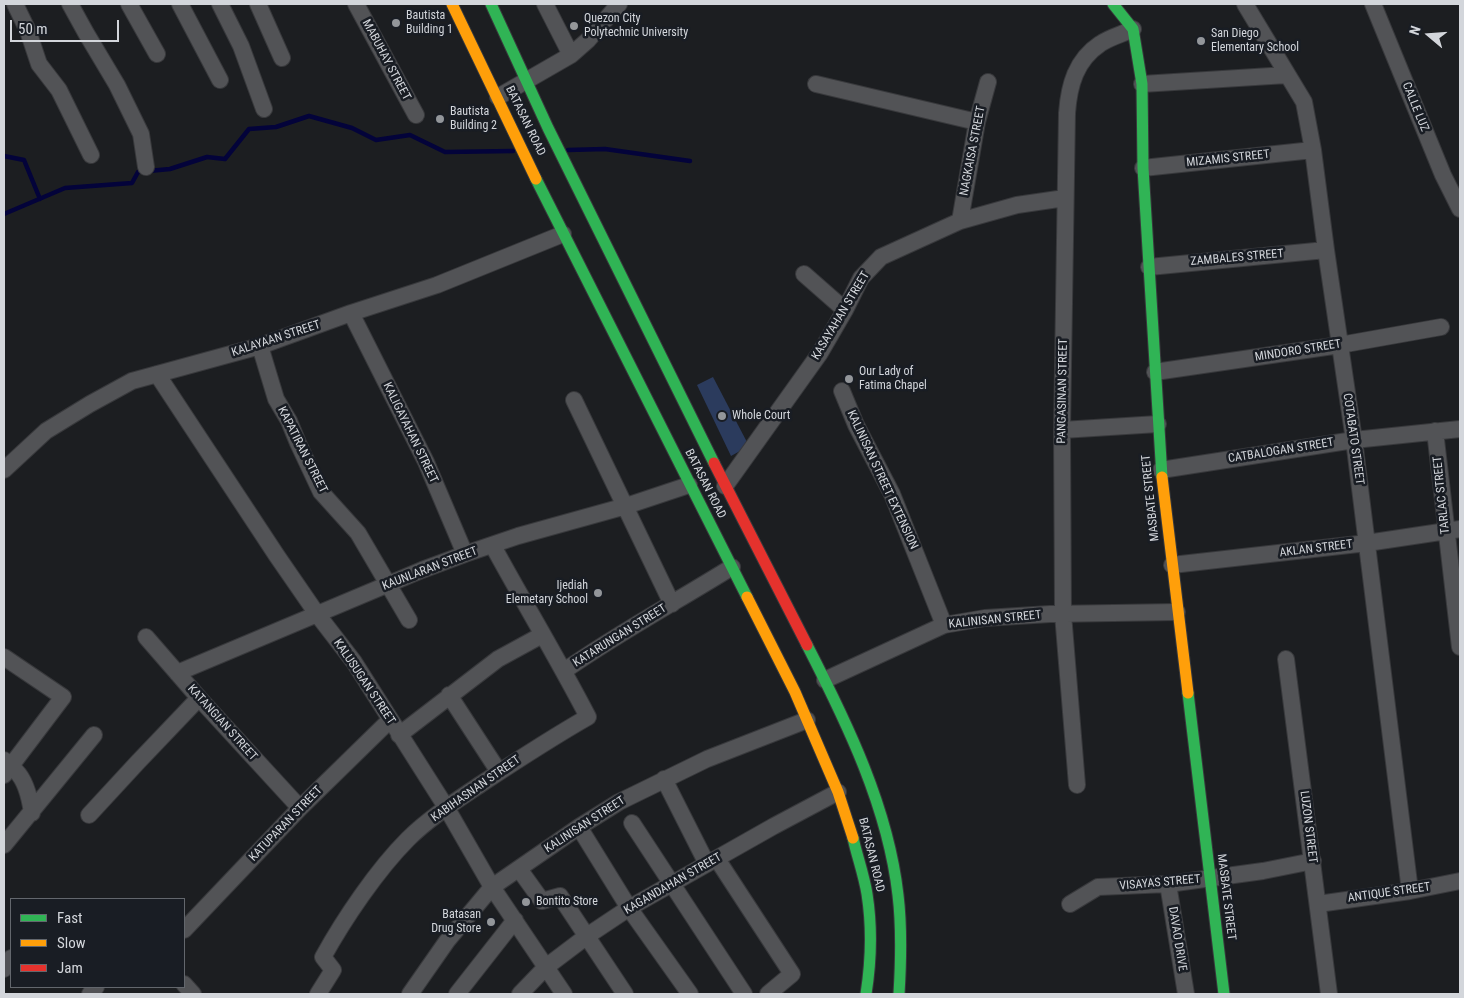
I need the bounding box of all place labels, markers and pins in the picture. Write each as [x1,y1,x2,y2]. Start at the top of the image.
place label: Bautista Building 1 [406,9,453,37]
place label: Quezon City Polytechnic University [584,12,688,40]
marker: Bautista Building 1 [390,17,402,29]
marker: Quezon City Polytechnic University [568,20,580,32]
place label: San Diego Elementary School [1211,27,1299,55]
marker: San Diego Elementary School [1195,35,1207,47]
place label: Bautista Building 2 [450,105,497,133]
marker: Bautista Building 2 [434,113,446,125]
place label: Our Lady of Fatima Chapel [859,365,927,393]
marker: Our Lady of Fatima Chapel [843,373,855,385]
place label: Whole Court [732,409,790,423]
marker: Whole Court [716,410,728,422]
place label: Ijediah Elemetary School [506,579,588,607]
marker: Ijediah Elemetary School [592,587,604,599]
place label: Bontito Store [536,895,598,909]
marker: Bontito Store [520,896,532,908]
place label: Batasan Drug Store [431,908,481,936]
marker: Batasan Drug Store [485,916,497,928]

